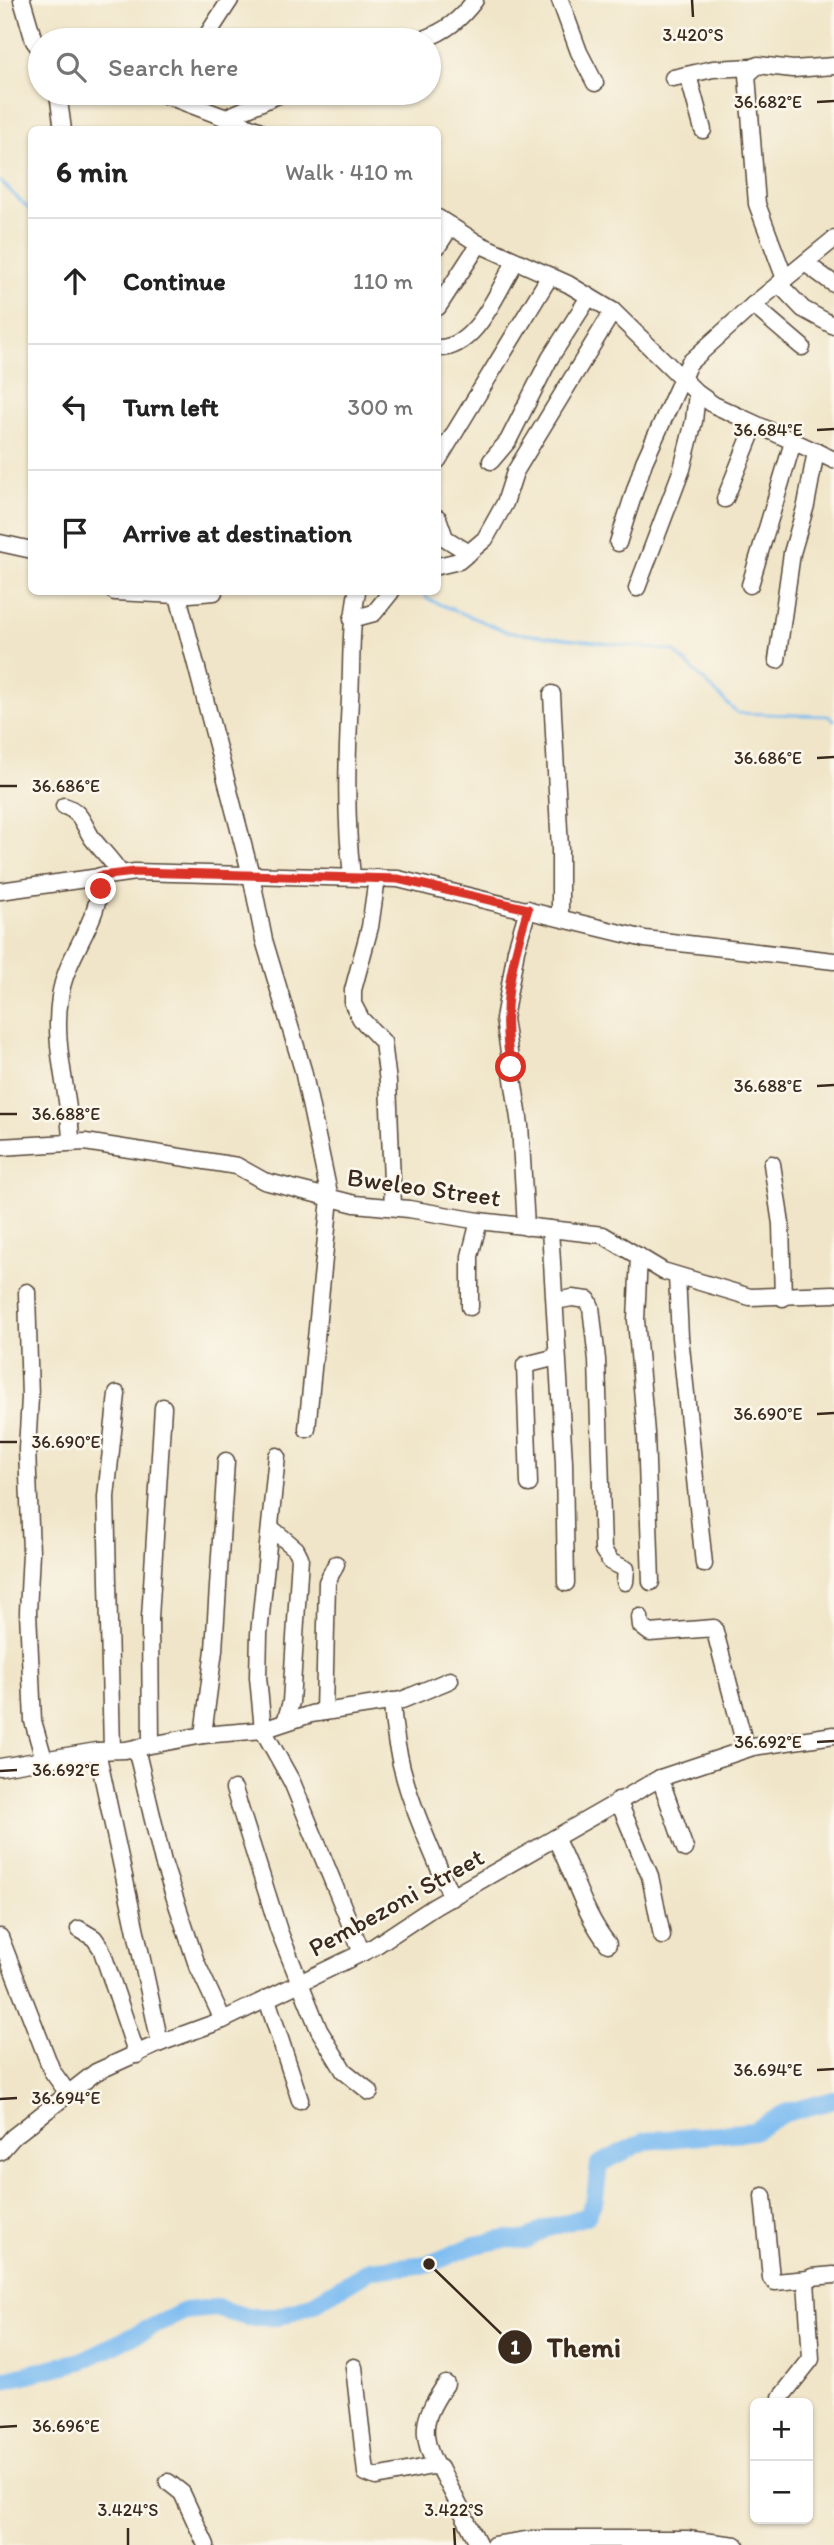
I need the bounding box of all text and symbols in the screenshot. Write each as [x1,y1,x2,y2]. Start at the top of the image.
text: 3.420°S [662,24,724,46]
search box [28,28,441,105]
icon: search [52,48,90,86]
text: Search here [108,51,238,83]
text: 36.682°E [734,91,802,113]
text: 6 min [56,153,128,190]
text: Walk · 410 m [285,158,413,186]
icon: ahead [56,262,94,300]
text: Continue [123,265,226,297]
text: 110 m [353,267,413,295]
icon: left [56,388,94,426]
text: Turn left [123,391,219,423]
text: 300 m [348,393,413,421]
text: 36.684°E [733,419,803,441]
icon: arrive [56,514,94,552]
text: Arrive at destination [123,517,352,549]
text: 36.686°E [734,747,802,769]
text: 36.686°E [32,775,100,797]
route end [85,873,116,904]
route start [495,1051,526,1082]
text: 36.688°E [734,1075,802,1097]
text: 36.688°E [32,1103,100,1125]
street label: Bweleo Street [345,1160,503,1214]
text: 36.690°E [733,1403,803,1425]
text: 36.690°E [31,1431,101,1453]
text: 36.692°E [734,1731,802,1753]
text: 36.692°E [32,1759,100,1781]
street label: Pembezoni Street [303,1840,490,1964]
text: 36.694°E [734,2059,802,2081]
text: 36.694°E [32,2087,100,2109]
callout: Themi [498,2322,635,2371]
text: Themi [546,2330,621,2364]
text: 1 [510,2334,520,2359]
map controls [750,2398,813,2524]
button: + [750,2398,813,2461]
text: 36.696°E [32,2415,100,2437]
button: − [750,2461,813,2524]
text: 3.424°S [98,2499,158,2521]
text: 3.422°S [424,2499,484,2521]

